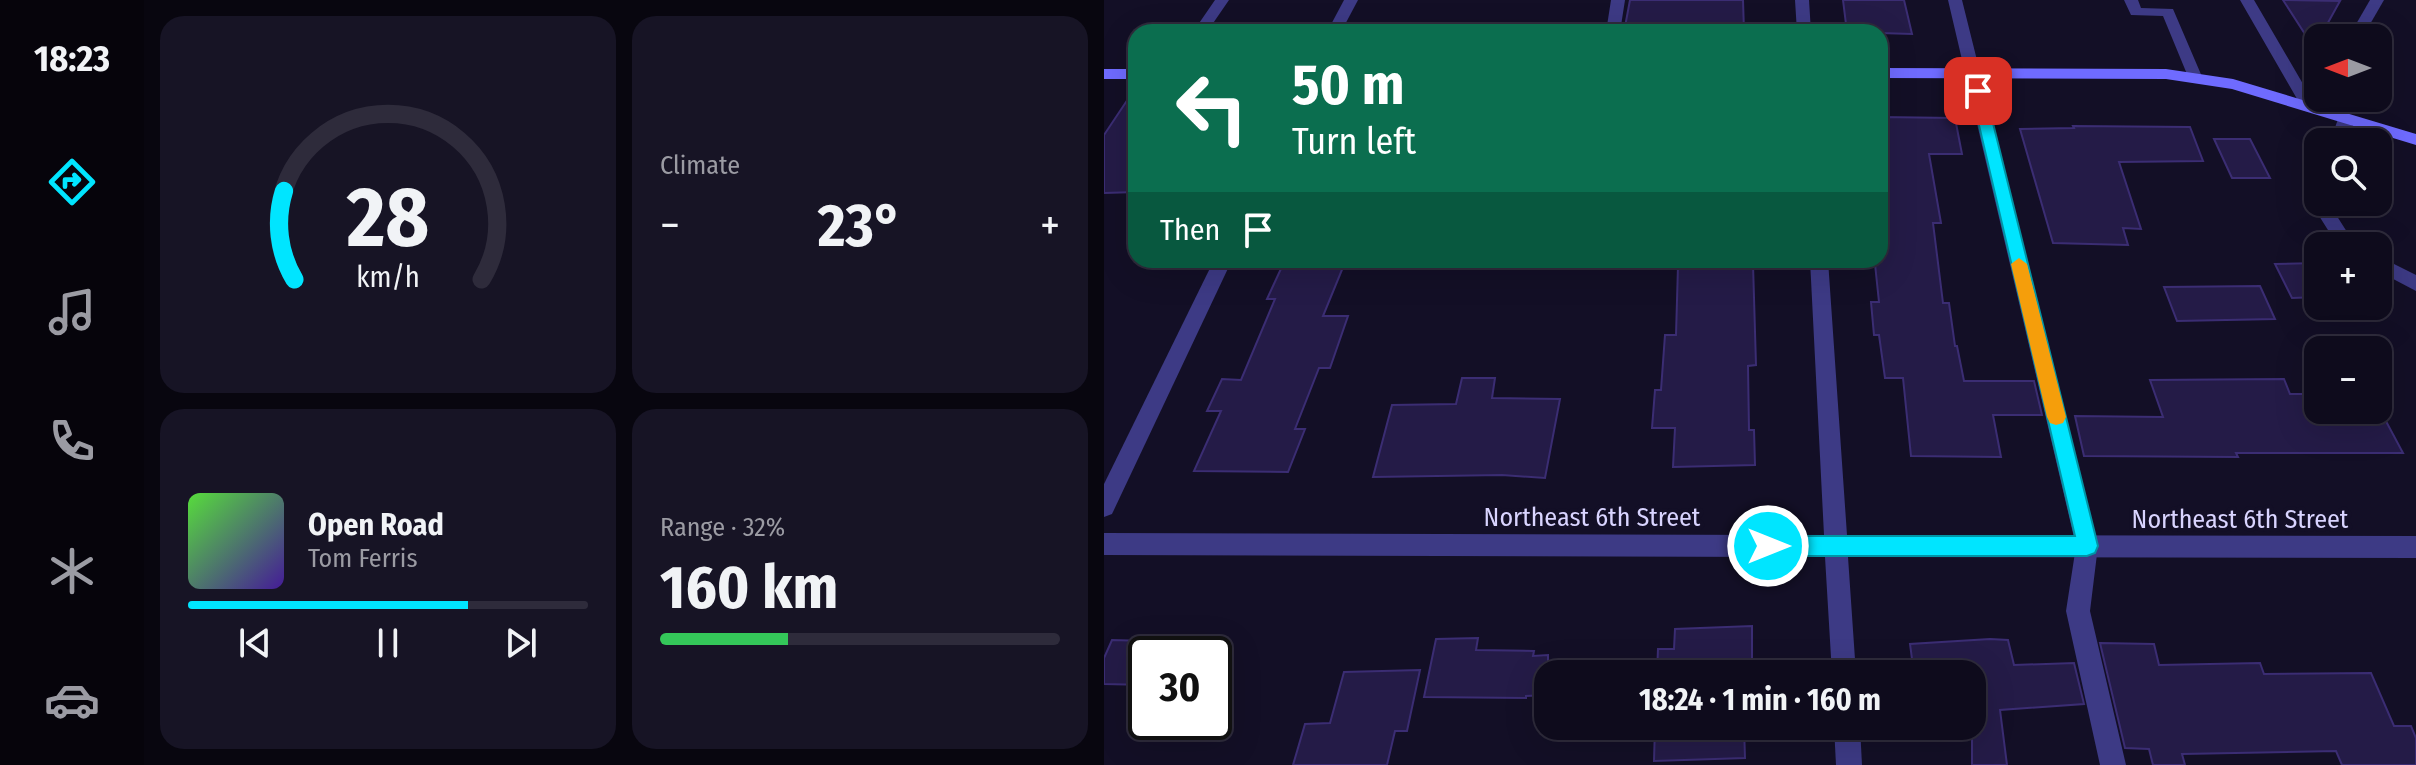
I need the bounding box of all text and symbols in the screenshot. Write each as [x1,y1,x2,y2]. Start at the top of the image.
north arrow [2304,24,2392,112]
map controls [2304,24,2392,424]
text: 18:23 [34,37,110,81]
text: 50 m [1292,52,1404,119]
icon: left [1160,56,1264,160]
pin [1944,57,2012,125]
icon: arrive [1956,69,2000,113]
text: Turn left [1292,120,1416,164]
button: search [2304,128,2392,216]
text: Climate [660,150,740,181]
icon: directions [44,154,100,210]
text: 28 [346,168,429,268]
text: 23° [818,190,902,262]
text: − [660,199,680,252]
text: + [1040,199,1060,252]
icon: arrive [1236,208,1280,252]
text: Then [1160,212,1220,248]
button: + [2304,232,2392,320]
text: km/h [356,260,420,295]
icon: music [44,284,100,340]
button: − [2304,336,2392,424]
icon: phone [44,413,100,469]
street label: Northeast 6th Street [1484,502,1701,533]
position arrow [1726,504,1810,588]
street label: Northeast 6th Street [2132,504,2349,535]
text: Open Road [308,507,444,543]
text: Range · 32% [660,512,785,543]
icon: climate [44,543,100,599]
text: Tom Ferris [308,543,418,574]
text: 160 km [660,552,838,624]
icon: previous [233,621,277,665]
icon: pause [366,621,410,665]
icon: next [499,621,543,665]
speed limit sign: 30 [1128,636,1232,740]
icon: car [44,672,100,728]
text: 18:24 · 1 min · 160 m [1639,682,1881,718]

